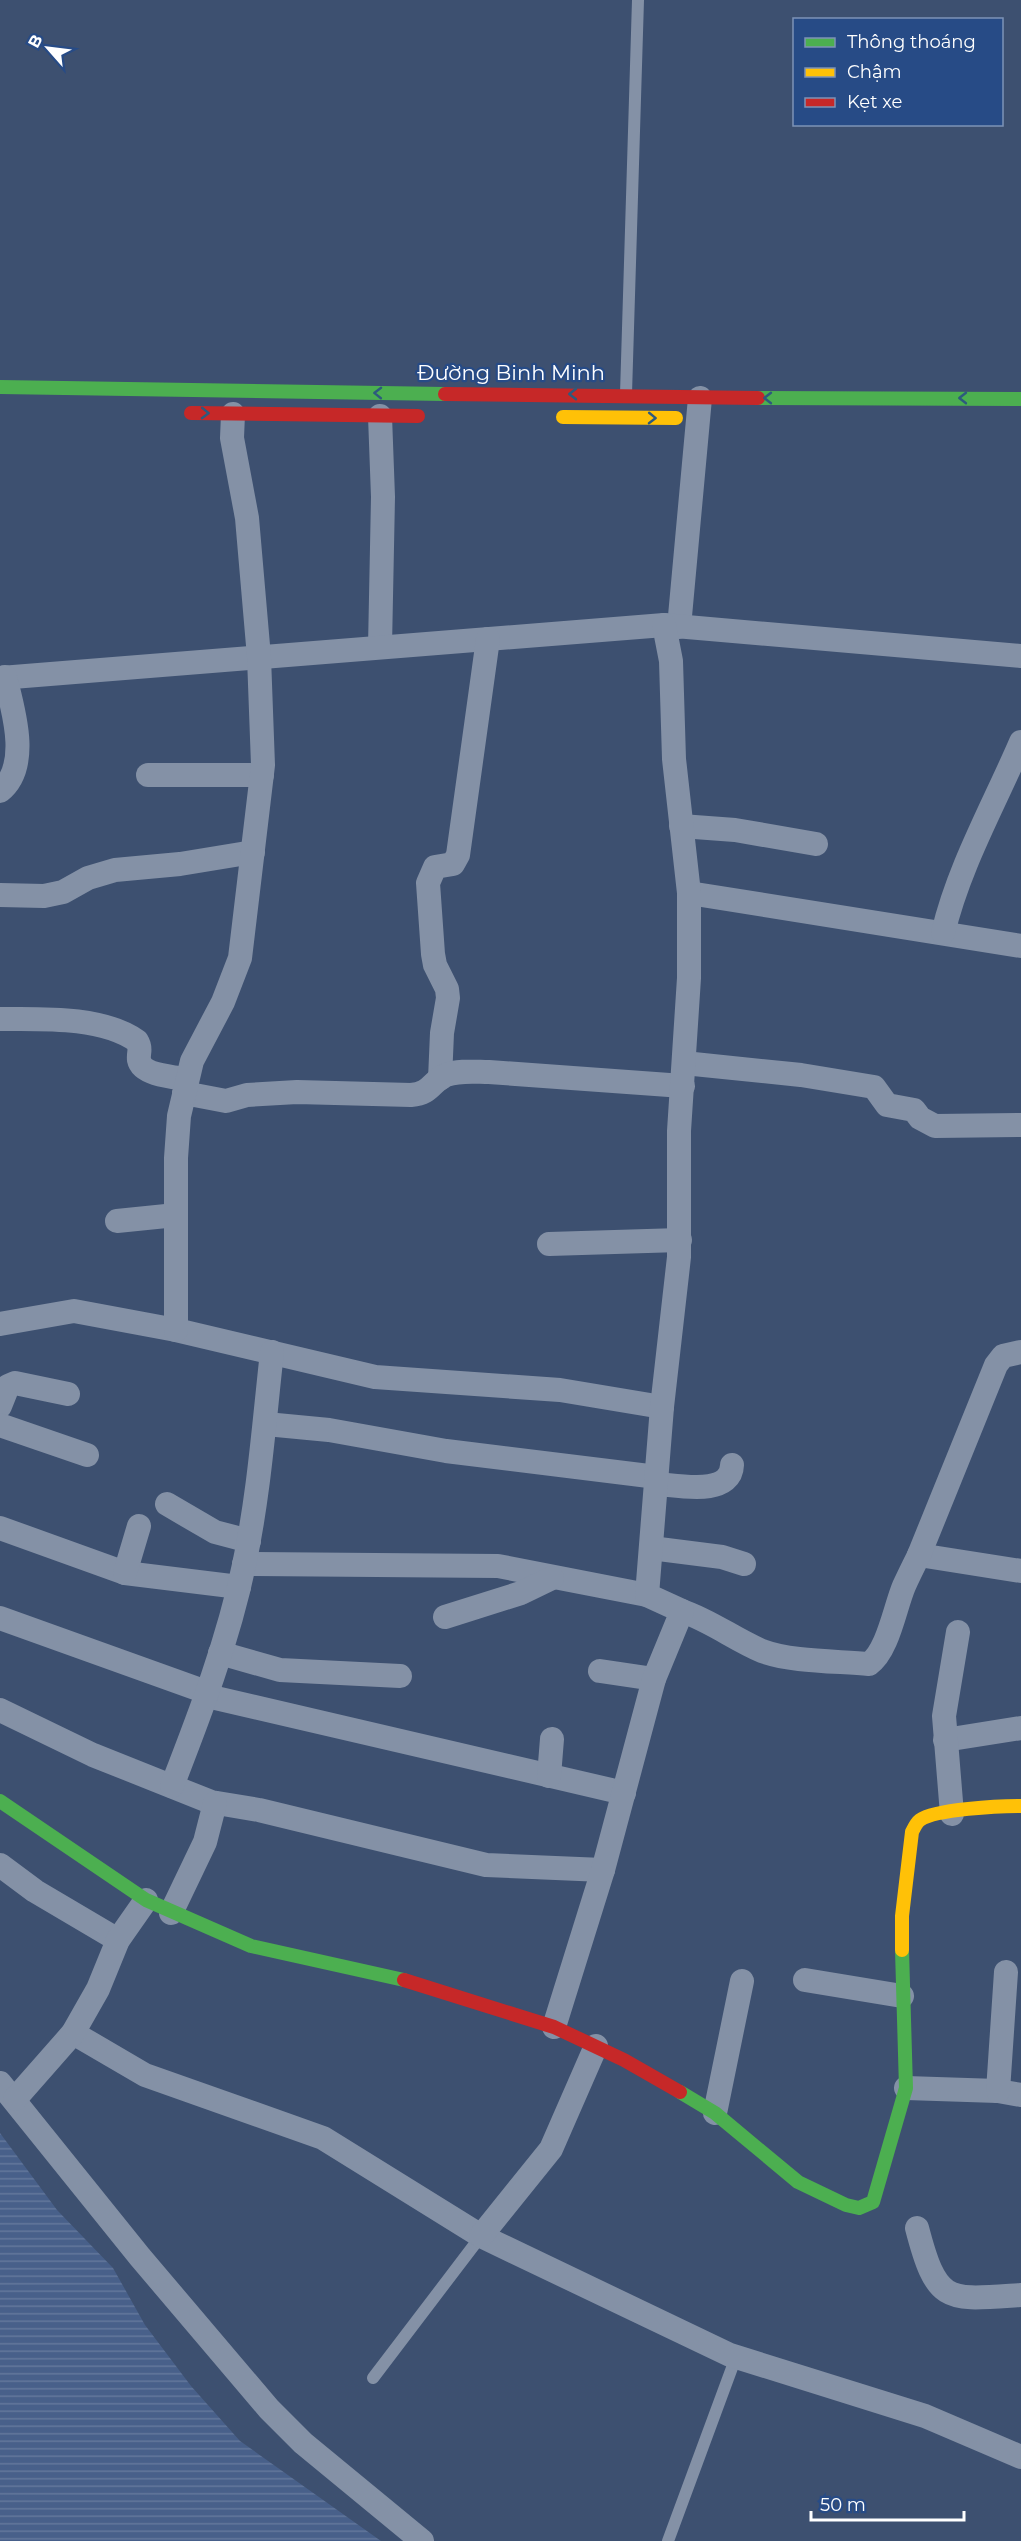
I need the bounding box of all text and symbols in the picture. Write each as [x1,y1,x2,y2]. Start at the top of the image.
north arrow [18,18,78,78]
legend [793,18,1003,126]
text: B [24,31,46,51]
text: Thông thoáng [847,31,976,53]
text: Chậm [847,61,902,83]
text: Kẹt xe [847,91,903,113]
street label: Đường Binh Minh [417,360,605,385]
one-way arrow [373,387,382,399]
one-way arrow [568,388,577,400]
one-way arrow [763,392,772,404]
one-way arrow [958,392,967,404]
one-way arrow [201,407,210,419]
one-way arrow [648,412,657,424]
scale bar [811,2484,964,2522]
text: 50 m [820,2494,866,2516]

